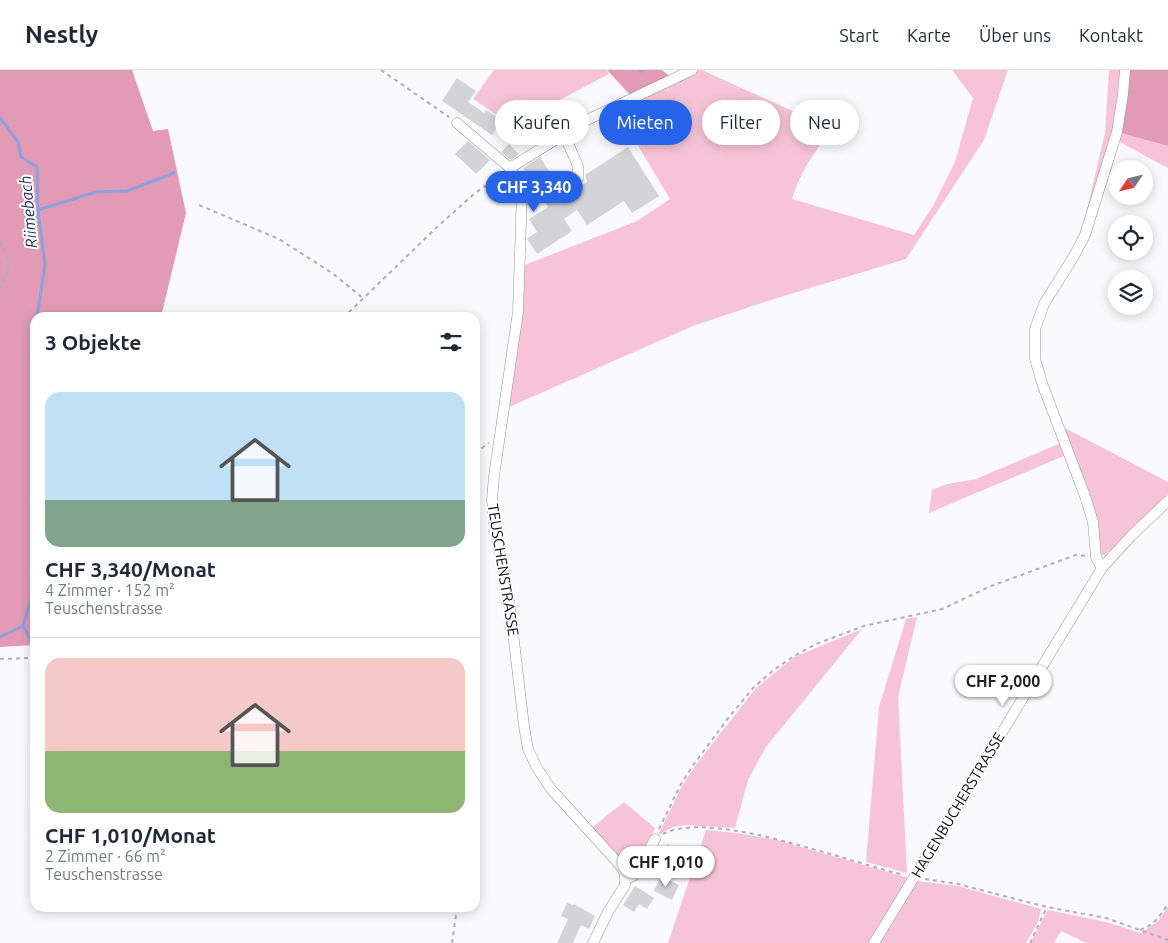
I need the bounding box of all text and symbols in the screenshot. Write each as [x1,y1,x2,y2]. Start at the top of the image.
text: Nestly [25,21,98,48]
text: Start [839,25,879,45]
text: Karte [907,25,951,45]
text: Über uns [979,25,1051,45]
text: Kontakt [1079,25,1143,45]
chip: Kaufen [495,100,589,145]
chip: Mieten [599,100,692,145]
chip: Filter [702,100,780,145]
chip: Neu [790,100,859,145]
north arrow [1108,160,1152,205]
map controls [1108,160,1153,315]
pin: CHF 3,340 [477,170,591,213]
water label: Riimebach [16,175,40,249]
text: CHF 3,340 [497,178,571,196]
button: locate [1108,215,1153,260]
button: layers [1108,270,1153,315]
icon: filters [437,328,465,356]
text: 3 Objekte [45,330,141,354]
icon: home [210,425,300,515]
street label: TEUSCHENSTRASSE [485,503,522,637]
text: CHF 3,340/Monat [45,557,216,581]
text: 4 Zimmer · 152 m² [45,581,175,599]
text: Teuschenstrasse [45,599,163,617]
pin: CHF 2,000 [946,664,1060,707]
text: CHF 2,000 [966,672,1040,690]
icon: home [210,690,300,780]
street label: HAGENBUCHERSTRASSE [907,729,1008,880]
text: CHF 1,010/Monat [45,823,216,847]
pin: CHF 1,010 [609,846,723,888]
text: 2 Zimmer · 66 m² [45,847,166,865]
text: CHF 1,010 [629,853,703,871]
text: Teuschenstrasse [45,865,163,883]

